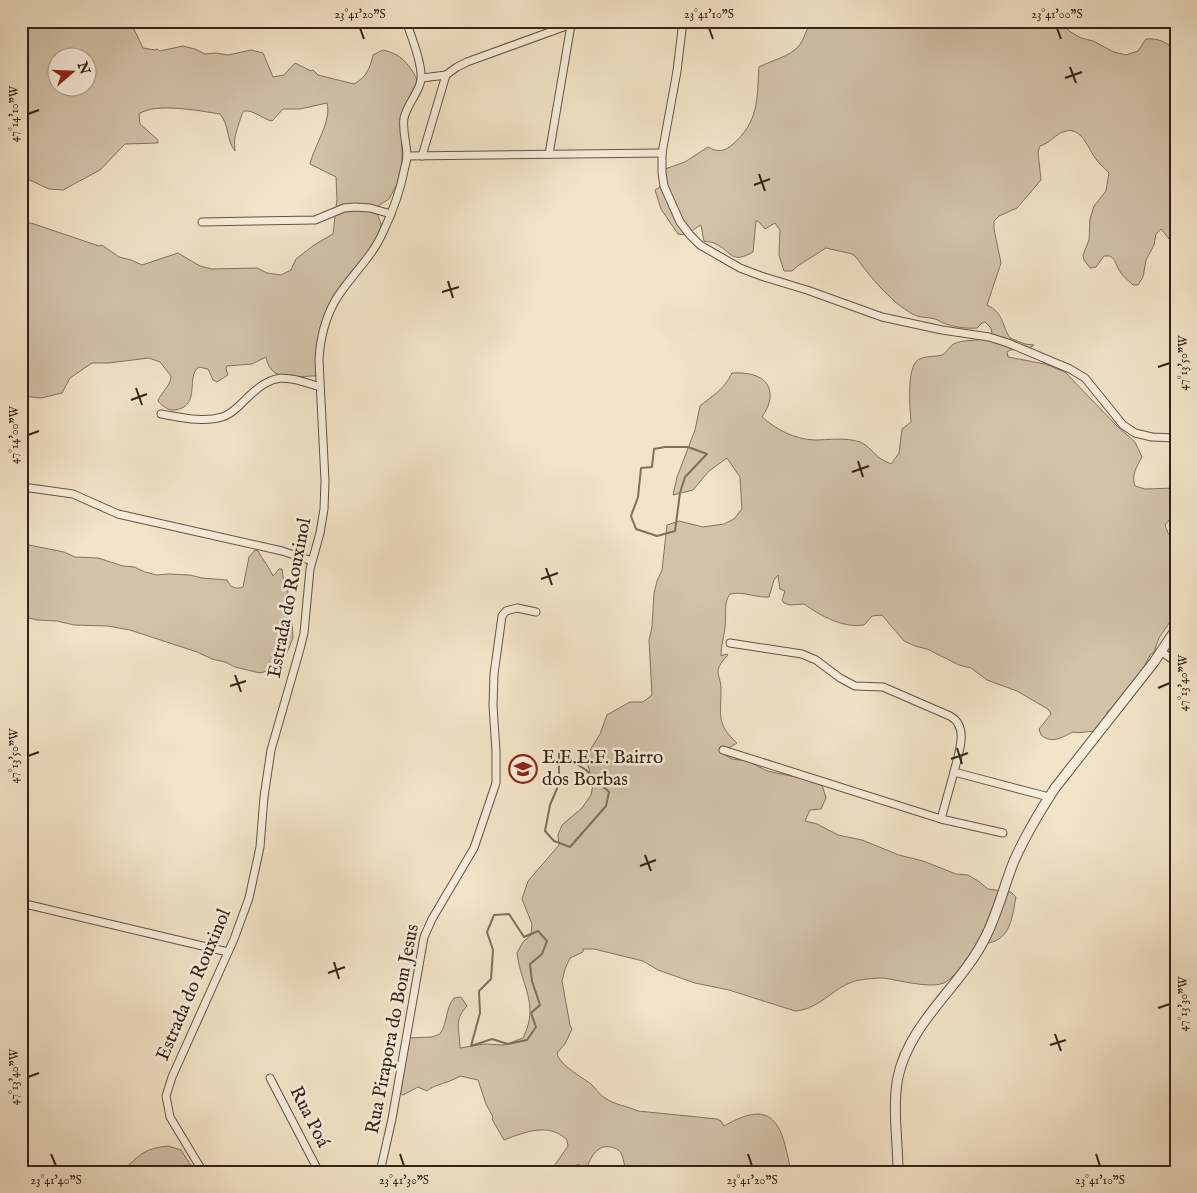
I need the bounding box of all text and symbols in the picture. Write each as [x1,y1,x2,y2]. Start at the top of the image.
text: 23°41'20"S [334,7,386,22]
text: 23°41'10"S [684,7,734,22]
text: 23°41'00"S [1031,7,1083,22]
north arrow [48,48,98,98]
text: N [73,58,94,77]
text: 47°14'10"W [7,85,22,142]
text: 47°13'50"W [1176,335,1191,390]
text: 47°14'00"W [7,406,22,464]
street label: Estrada do Rouxinol [263,515,317,680]
text: 47°13'40"W [1176,654,1191,711]
text: 47°13'50"W [7,728,22,783]
place label: E.E.E.F. Bairro dos Borbas [542,746,663,792]
school or university icon: E.E.E.F. Bairro dos Borbas [508,754,538,784]
street label: Estrada do Rouxinol [151,905,237,1065]
street label: Rua Pirapora do Bom Jesus [361,922,425,1136]
text: 47°13'30"W [1176,976,1191,1031]
text: 47°13'40"W [7,1048,22,1105]
street label: Rua Poá [283,1082,335,1152]
text: 23°41'40"S [30,1173,82,1188]
text: 23°41'30"S [379,1173,429,1188]
text: 23°41'20"S [726,1173,778,1188]
text: 23°41'10"S [1075,1173,1125,1188]

